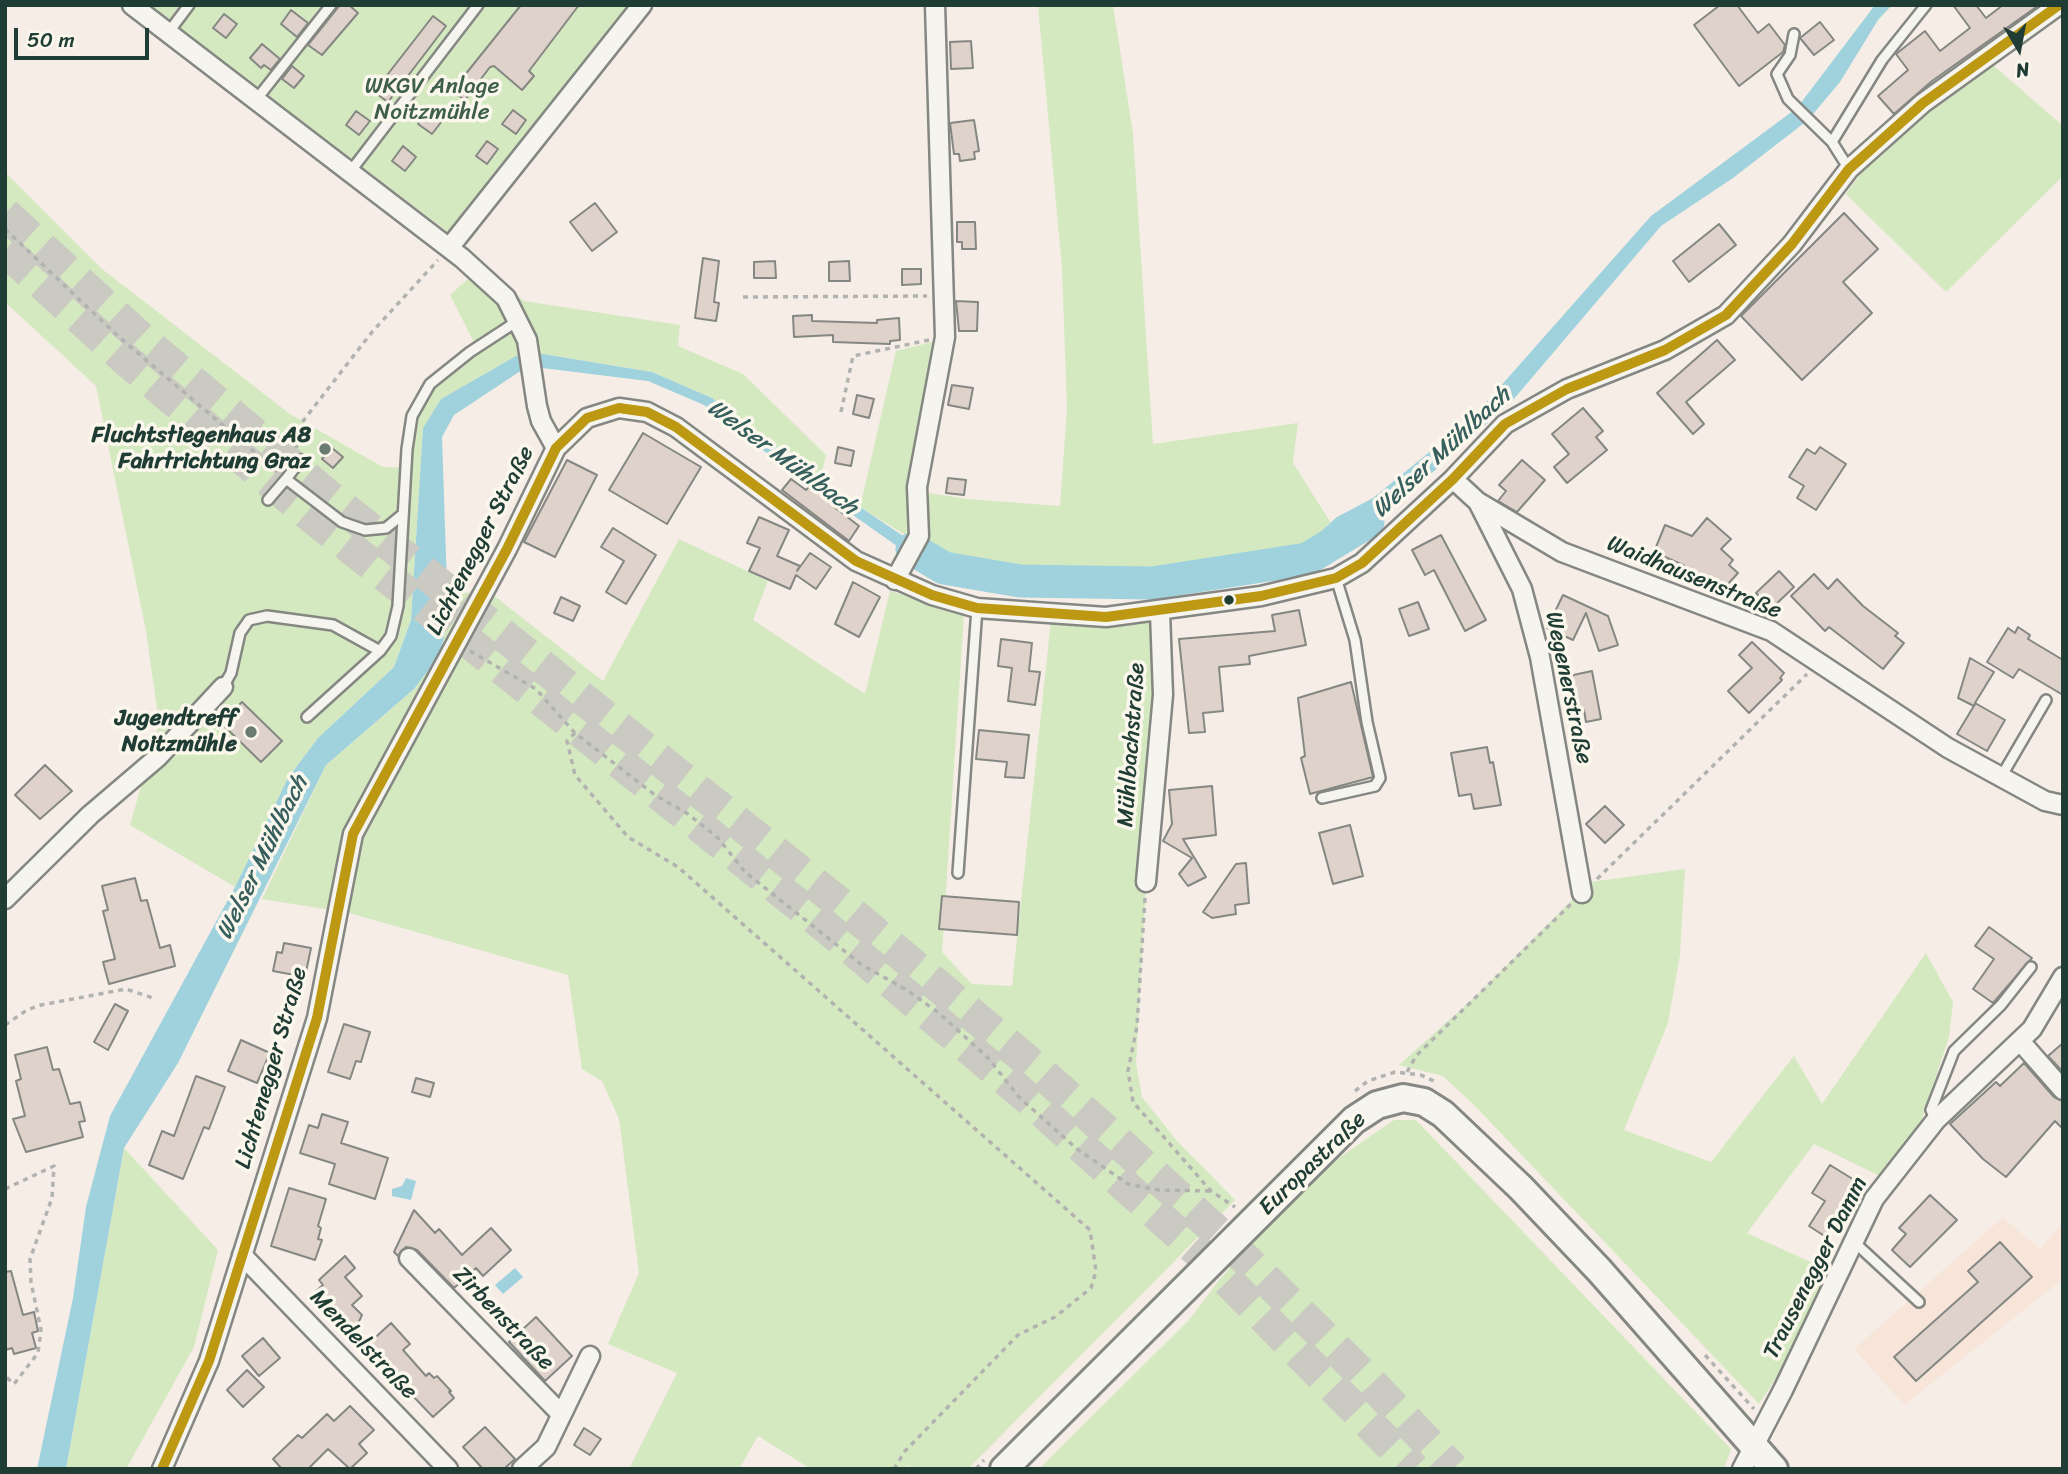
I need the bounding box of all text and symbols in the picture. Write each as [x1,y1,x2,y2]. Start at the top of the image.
scale bar [18,14,152,58]
north arrow [1984,14,2054,84]
text: 50 m [27,21,75,59]
text: N [2013,53,2032,88]
park label: WKGV Anlage Noitzmühle [365,73,499,127]
water label: Welser Mühlbach [1367,382,1517,524]
water label: Welser Mühlbach [701,394,863,522]
place label: Fluchtstiegenhaus A8 Fahrtrichtung Graz [91,422,311,476]
marker: Fluchtstiegenhaus A8 Fahrtrichtung Graz [317,441,333,457]
street label: Lichtenegger Straße [421,442,541,640]
street label: Waidhausenstraße [1603,530,1785,626]
unlabelled marker [1222,593,1236,607]
street label: Wegenerstraße [1538,609,1598,767]
street label: Mühlbachstraße [1112,662,1152,828]
place label: Jugendtreff Noitzmühle [115,705,237,759]
marker: Jugendtreff Noitzmühle [243,724,259,740]
water label: Welser Mühlbach [211,772,315,944]
street label: Lichtenegger Straße [230,964,314,1172]
street label: Europastraße [1254,1106,1372,1222]
street label: Trausenegger Damm [1758,1172,1874,1364]
street label: Zirbenstraße [446,1261,560,1377]
street label: Mendelstraße [303,1284,423,1406]

